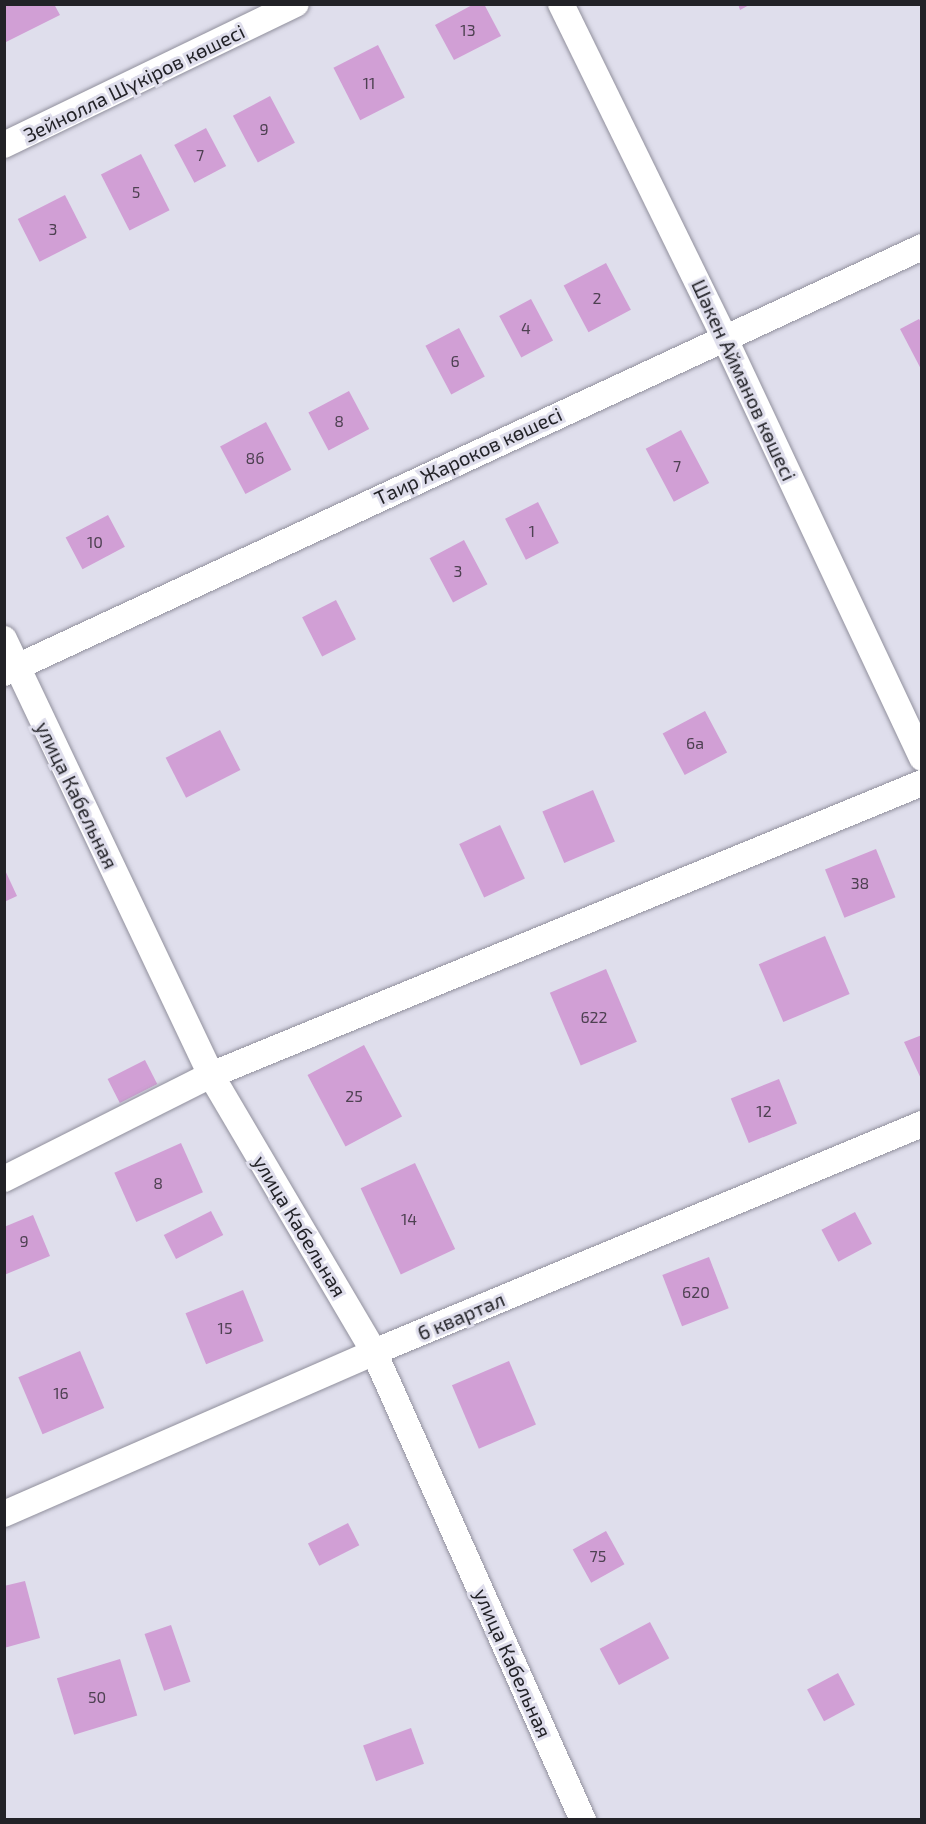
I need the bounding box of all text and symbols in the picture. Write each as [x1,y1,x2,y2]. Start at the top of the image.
street label: Зейнолла Шүкіров көшесі [20,19,248,147]
house number: 13 [460,20,476,40]
house number: 11 [363,73,375,93]
house number: 9 [259,119,269,139]
house number: 7 [196,145,204,165]
house number: 5 [132,182,140,202]
house number: 3 [49,219,57,239]
street label: Шәкен Айманов көшесі [687,275,801,485]
house number: 2 [593,288,601,308]
house number: 4 [521,318,531,338]
house number: 6 [450,351,460,371]
street label: Таир Жароков көшесі [370,402,566,510]
house number: 8 [334,411,344,431]
house number: 8б [246,448,264,468]
house number: 7 [673,456,681,476]
house number: 1 [529,521,535,541]
house number: 10 [87,532,103,552]
house number: 3 [454,561,462,581]
street label: улица Кабельная [31,718,123,872]
house number: 6а [686,733,704,753]
house number: 38 [851,873,869,893]
house number: 622 [580,1007,608,1027]
house number: 25 [345,1086,363,1106]
house number: 12 [756,1101,772,1121]
street label: улица Кабельная [248,1151,352,1301]
house number: 8 [153,1173,163,1193]
house number: 14 [401,1209,417,1229]
house number: 9 [19,1231,29,1251]
house number: 620 [682,1282,710,1302]
street label: 6 квартал [414,1287,508,1345]
house number: 15 [218,1318,232,1338]
house number: 16 [53,1383,69,1403]
house number: 75 [590,1546,606,1566]
street label: улица Кабельная [469,1585,557,1741]
house number: 50 [88,1687,106,1707]

